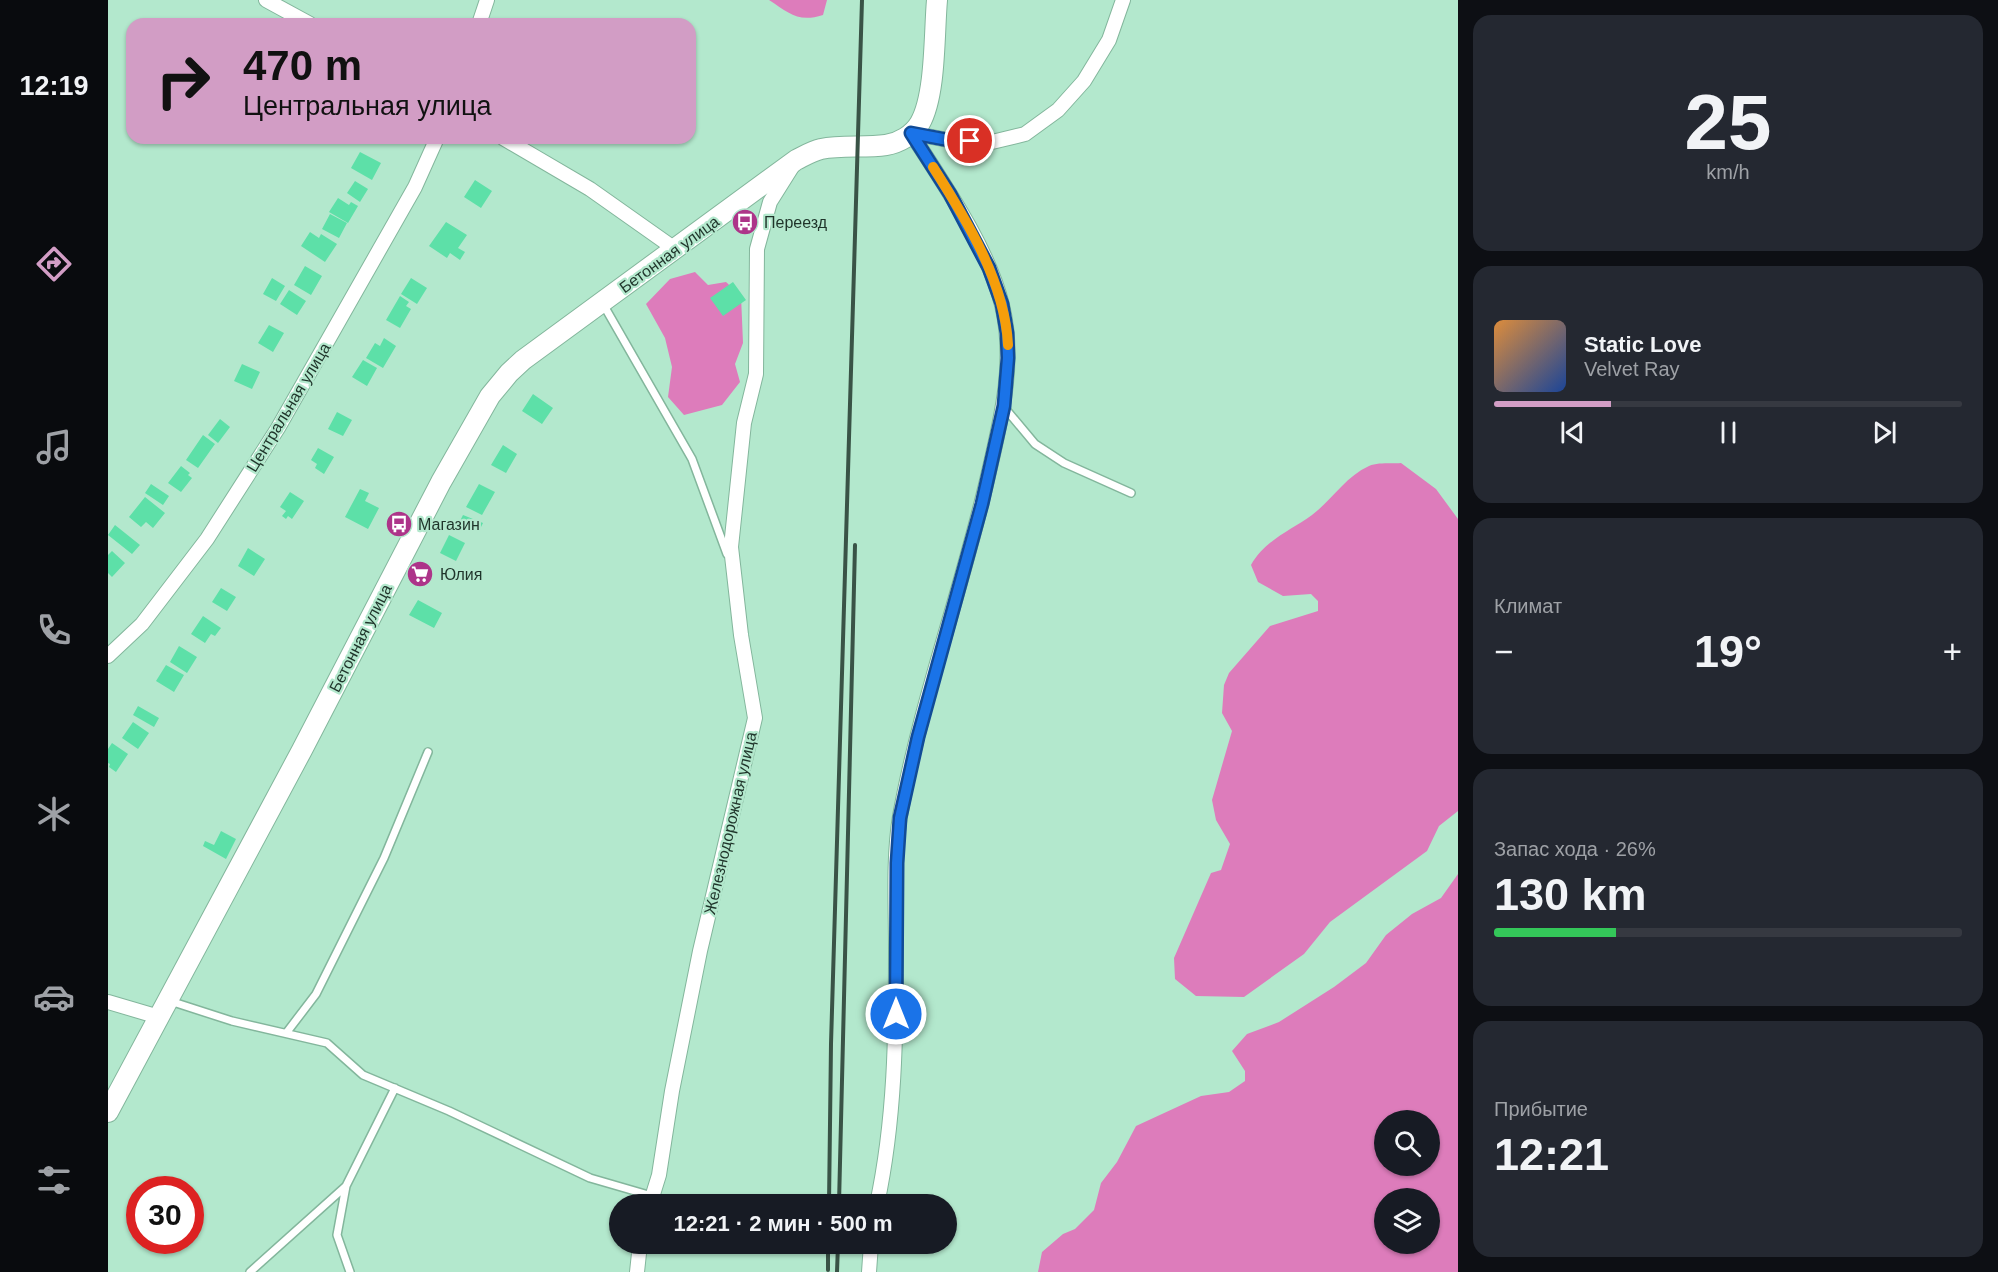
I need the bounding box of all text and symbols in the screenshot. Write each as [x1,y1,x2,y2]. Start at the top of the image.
icon: right [144,42,222,120]
text: 470 m [243,42,362,89]
text: 12:19 [19,71,89,101]
text: 25 [1685,78,1771,166]
text: Центральная улица [243,91,491,121]
pin [944,115,995,166]
icon: arrive [953,124,986,157]
text: km/h [1706,161,1750,183]
bus stop icon: Переезд [730,207,760,237]
street label: Бетонная улица [616,213,722,296]
place label: Переезд [764,214,828,231]
icon: directions [33,243,75,285]
text: Static Love [1584,332,1701,357]
street label: Центральная улица [243,340,334,475]
text: Velvet Ray [1584,358,1680,380]
icon: previous [1556,416,1589,449]
icon: pause [1712,416,1745,449]
icon: next [1868,416,1901,449]
icon: music [33,426,75,468]
bus stop icon: Магазин [384,509,414,539]
place label: Магазин [418,516,480,533]
supermarket icon: Юлия [405,559,435,589]
place label: Юлия [440,566,482,583]
street label: Бетонная улица [326,581,395,695]
text: Климат [1494,595,1562,617]
icon: phone [33,609,75,651]
text: 19° [1694,626,1762,677]
text: − [1494,633,1513,670]
text: + [1943,633,1962,670]
street label: Железнодорожная улица [701,730,760,916]
icon: climate [33,793,75,835]
text: Запас хода · 26% [1494,838,1656,860]
text: 130 km [1494,869,1647,920]
icon: car [33,976,75,1018]
position arrow [864,982,928,1046]
text: Прибытие [1494,1098,1588,1120]
map controls [1374,1110,1440,1254]
button: search [1374,1110,1440,1176]
text: 12:21 [1494,1129,1609,1180]
icon: filters [33,1159,75,1201]
speed limit sign: 30 [126,1176,204,1254]
button: layers [1374,1188,1440,1254]
text: 12:21 · 2 мин · 500 m [673,1211,893,1236]

